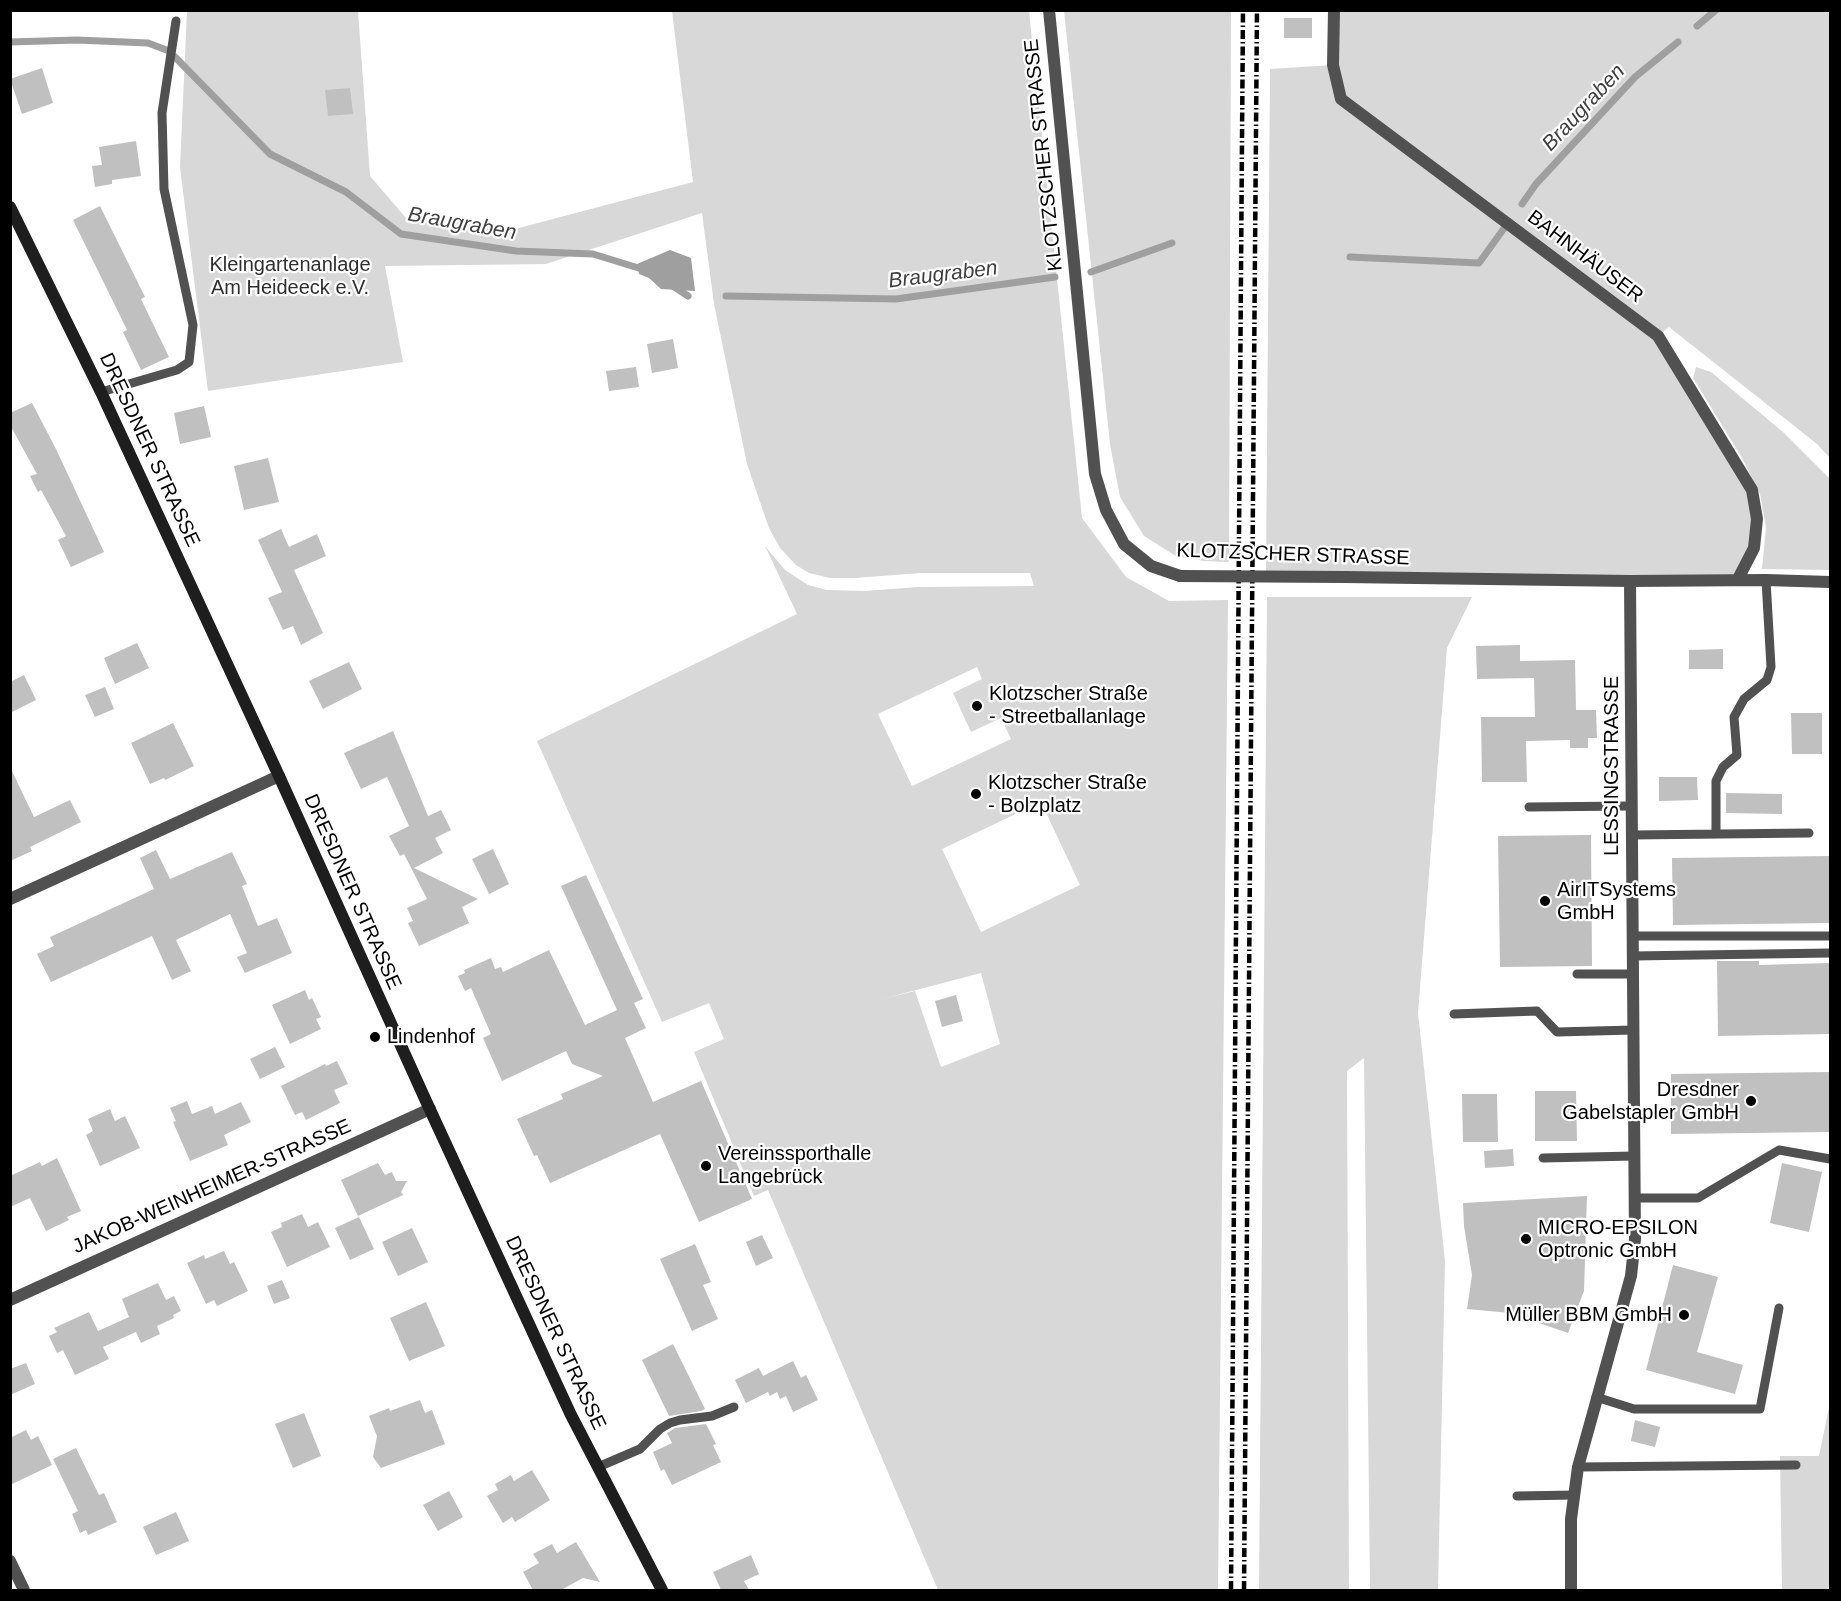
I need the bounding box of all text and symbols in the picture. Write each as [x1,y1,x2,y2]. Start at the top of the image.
street label: KLOTZSCHER STRASSE [1020,38,1068,272]
water label: Braugraben [1537,59,1631,157]
water label: Braugraben [406,202,518,246]
street label: BAHNHÄUSER [1522,206,1648,308]
park label: Kleingartenanlage Am Heideeck e.V. [209,253,371,300]
water label: Braugraben [887,256,999,294]
street label: DRESDNER STRASSE [94,349,204,551]
street label: KLOTZSCHER STRASSE [1176,539,1410,571]
street label: LESSINGSTRASSE [1600,676,1624,856]
place label: Klotzscher Straße - Streetballanlage [989,682,1148,729]
marker: Klotzscher Straße - Streetballanlage [970,699,984,713]
place label: Klotzscher Straße - Bolzplatz [988,771,1147,818]
marker: Klotzscher Straße - Bolzplatz [969,787,983,801]
street label: DRESDNER STRASSE [298,791,406,993]
place label: AirITSystems GmbH [1557,878,1676,925]
marker: AirITSystems GmbH [1538,894,1552,908]
place label: Lindenhof [387,1025,475,1049]
marker: Lindenhof [368,1030,382,1044]
place label: Dresdner Gabelstapler GmbH [1562,1078,1739,1125]
marker: Dresdner Gabelstapler GmbH [1744,1094,1758,1108]
street label: JAKOB-WEINHEIMER-STRASSE [69,1115,355,1259]
place label: Vereinssporthalle Langebrück [718,1142,871,1189]
marker: Vereinssporthalle Langebrück [699,1159,713,1173]
place label: MICRO-EPSILON Optronic GmbH [1538,1216,1698,1263]
street label: DRESDNER STRASSE [500,1232,610,1434]
marker: MICRO-EPSILON Optronic GmbH [1519,1232,1533,1246]
place label: Müller BBM GmbH [1505,1303,1672,1327]
marker: Müller BBM GmbH [1677,1308,1691,1322]

